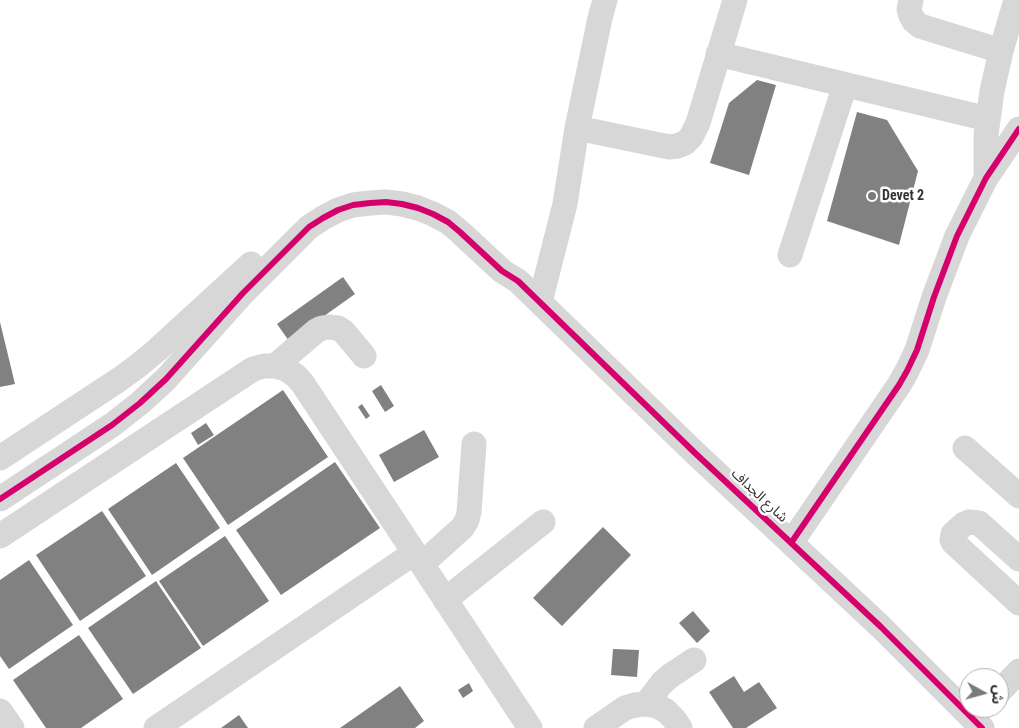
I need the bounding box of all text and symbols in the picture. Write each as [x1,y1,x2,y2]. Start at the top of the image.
place label: Devet 2 [882,188,924,204]
marker: Devet 2 [866,190,878,202]
street label: شارع الجداف [727,466,791,526]
north arrow [959,668,1009,718]
text: ش [989,684,1007,705]

